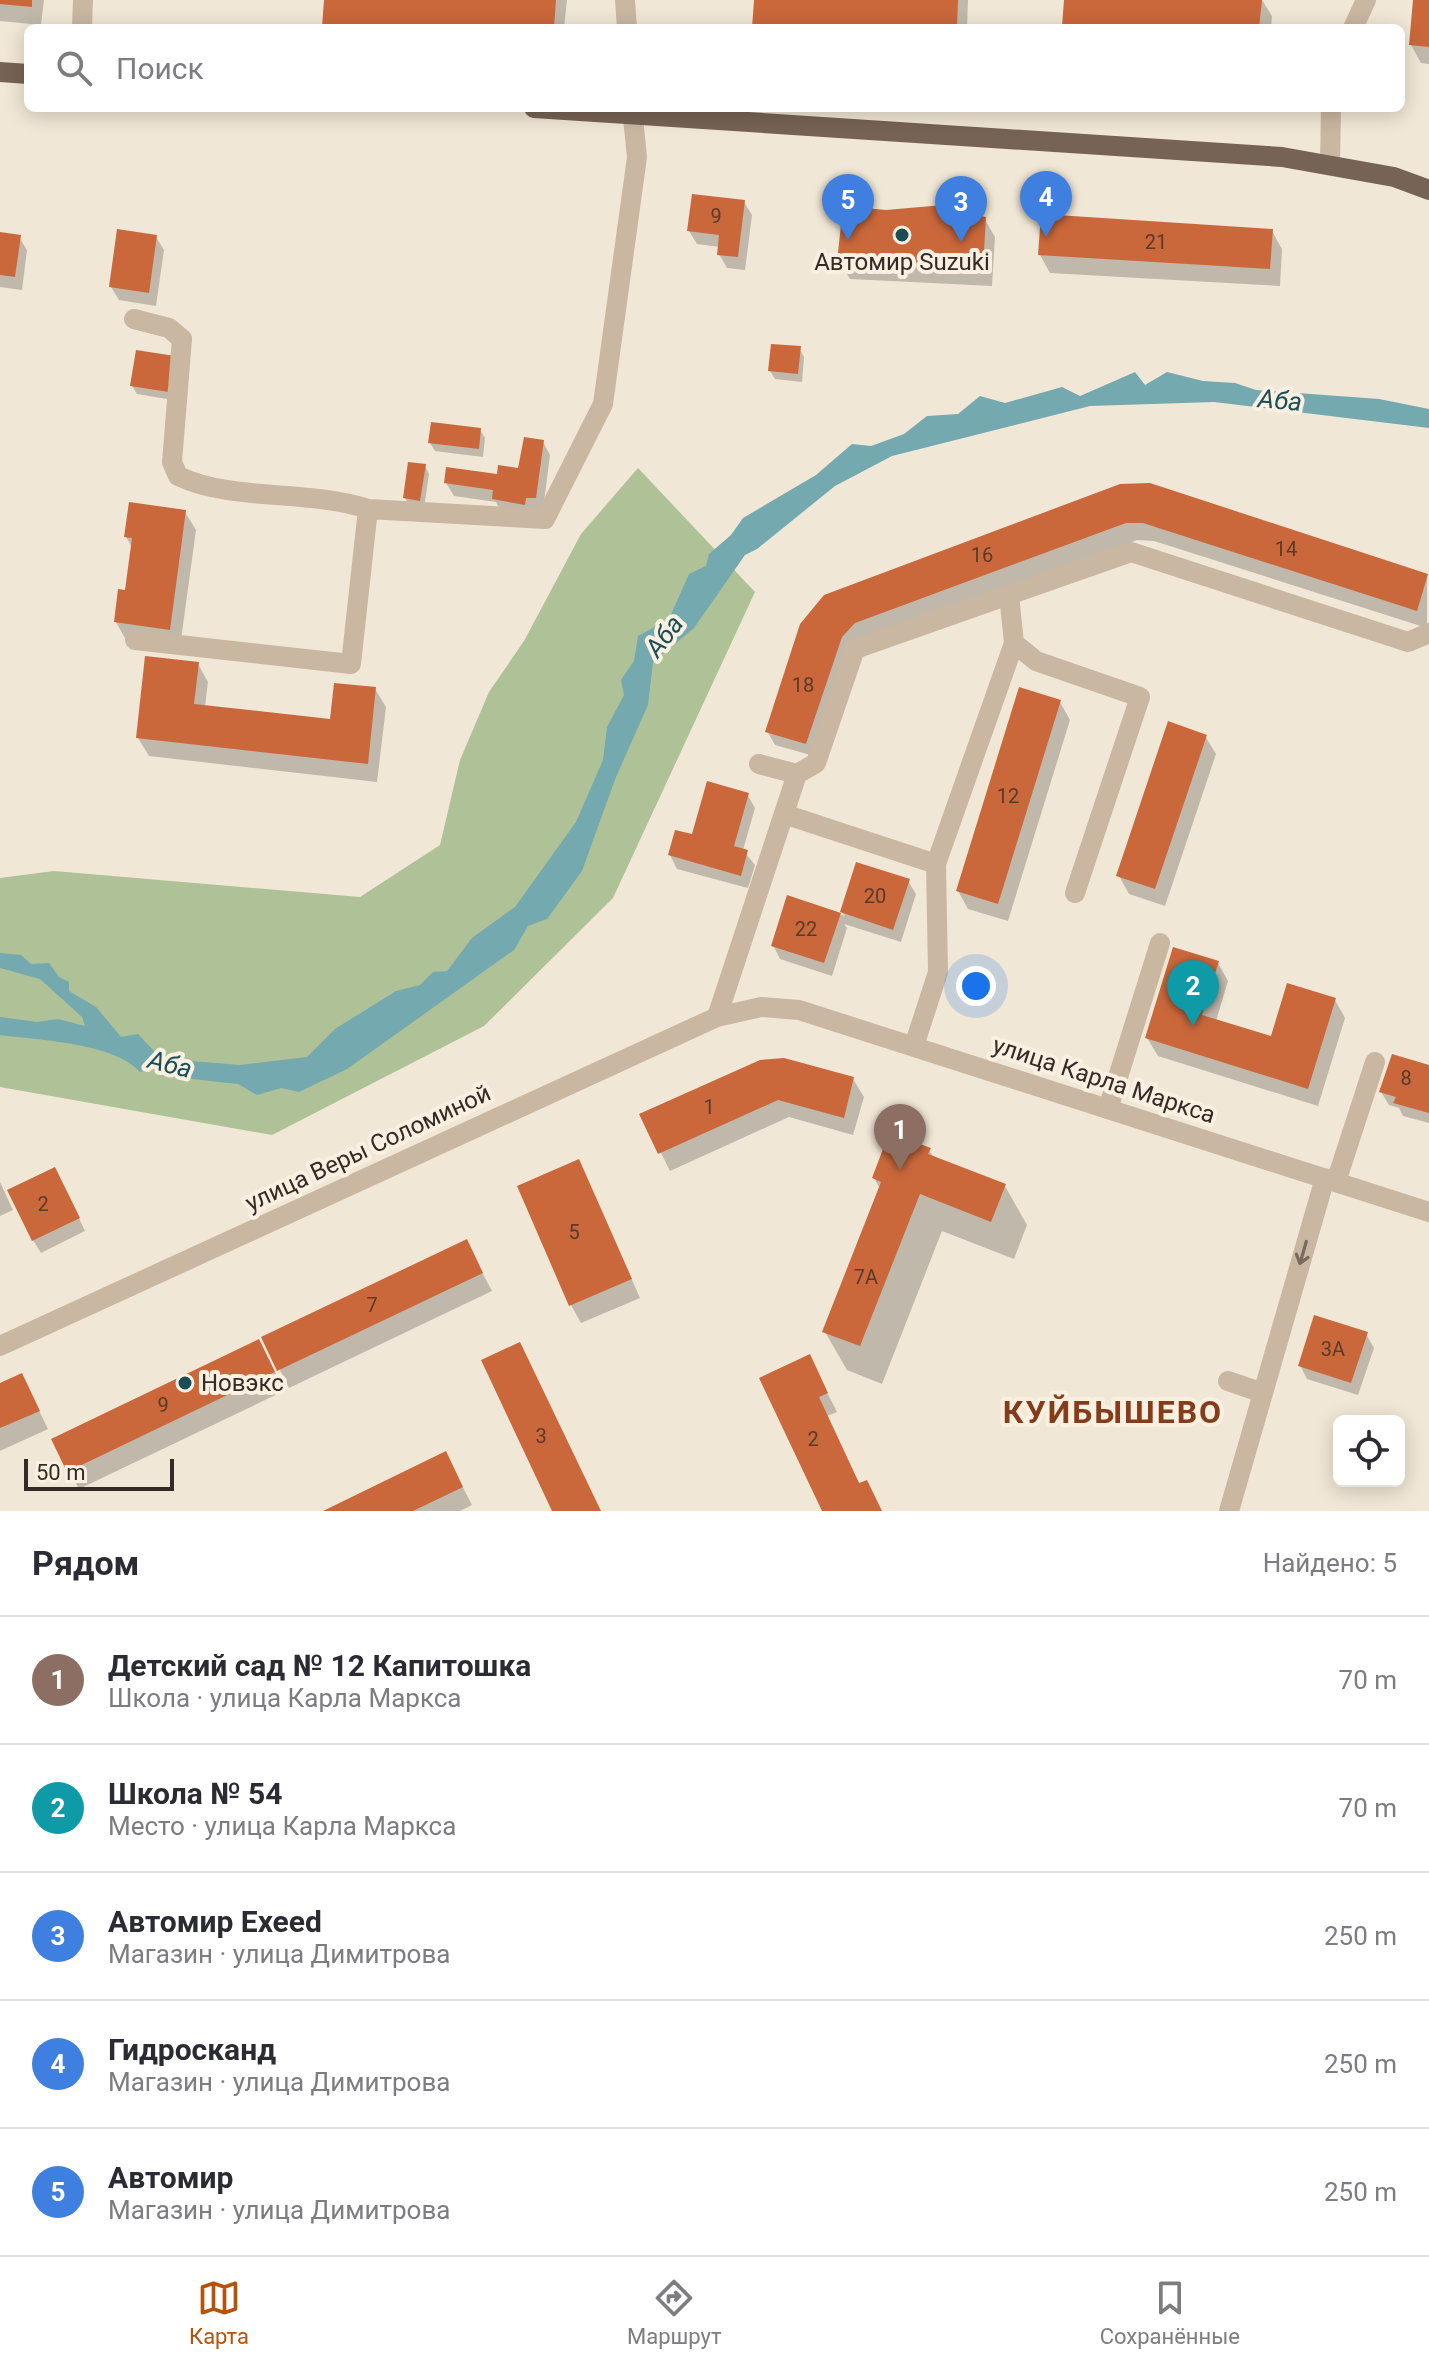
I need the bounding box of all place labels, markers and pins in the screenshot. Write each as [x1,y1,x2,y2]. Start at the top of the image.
pin: 4 [1020,171,1072,237]
pin: 5 [822,174,874,240]
pin: 3 [935,176,987,242]
marker: Автомир Suzuki [893,226,911,244]
place label: Автомир Suzuki [814,248,990,276]
pin: 2 [1167,960,1219,1026]
pin: 1 [874,1104,926,1170]
place label: Новэкс [201,1369,284,1397]
marker: Новэкс [176,1374,194,1392]

